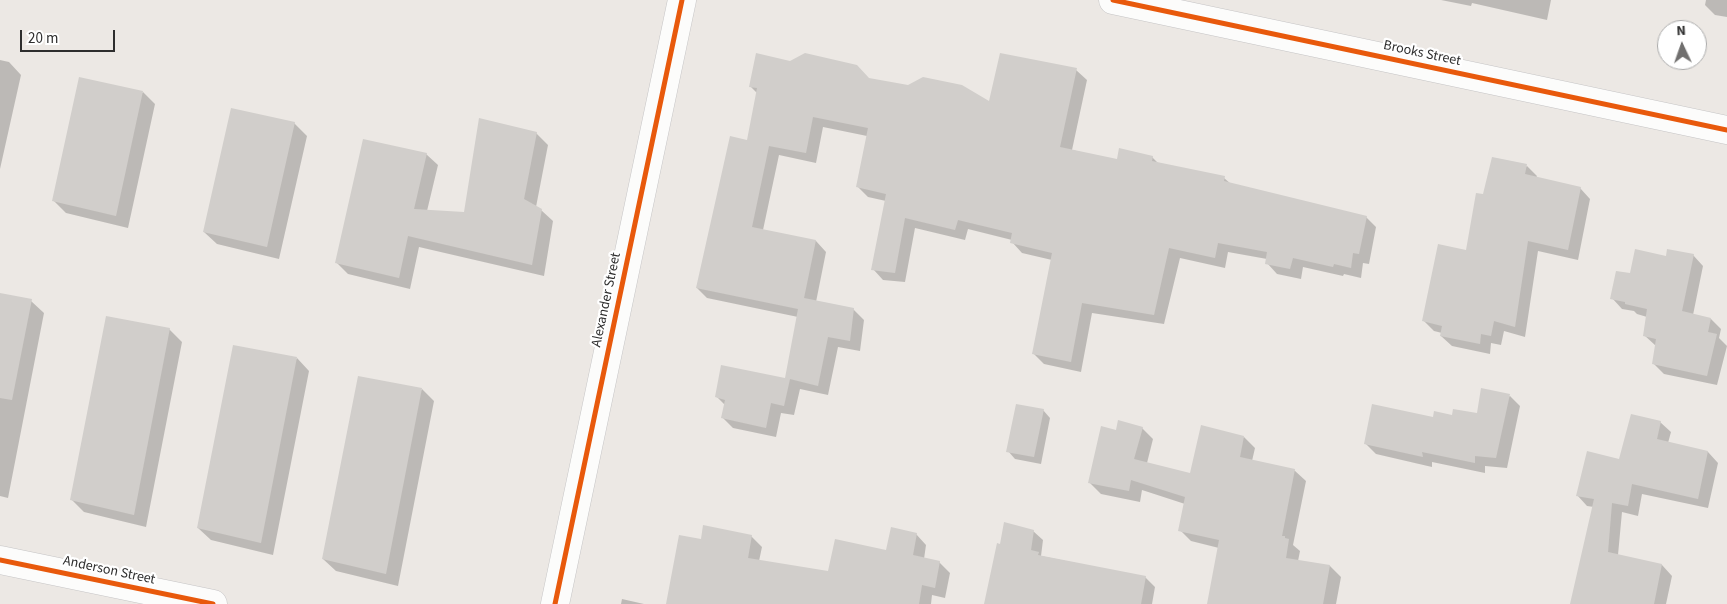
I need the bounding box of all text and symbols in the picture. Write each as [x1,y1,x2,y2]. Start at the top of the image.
scale bar [22,20,118,52]
north arrow [1657,20,1707,70]
text: N [1676,21,1686,41]
text: 20 m [28,28,58,49]
street label: Brooks Street [1382,38,1462,70]
street label: Alexander Street [589,251,625,349]
street label: Anderson Street [61,553,157,589]

